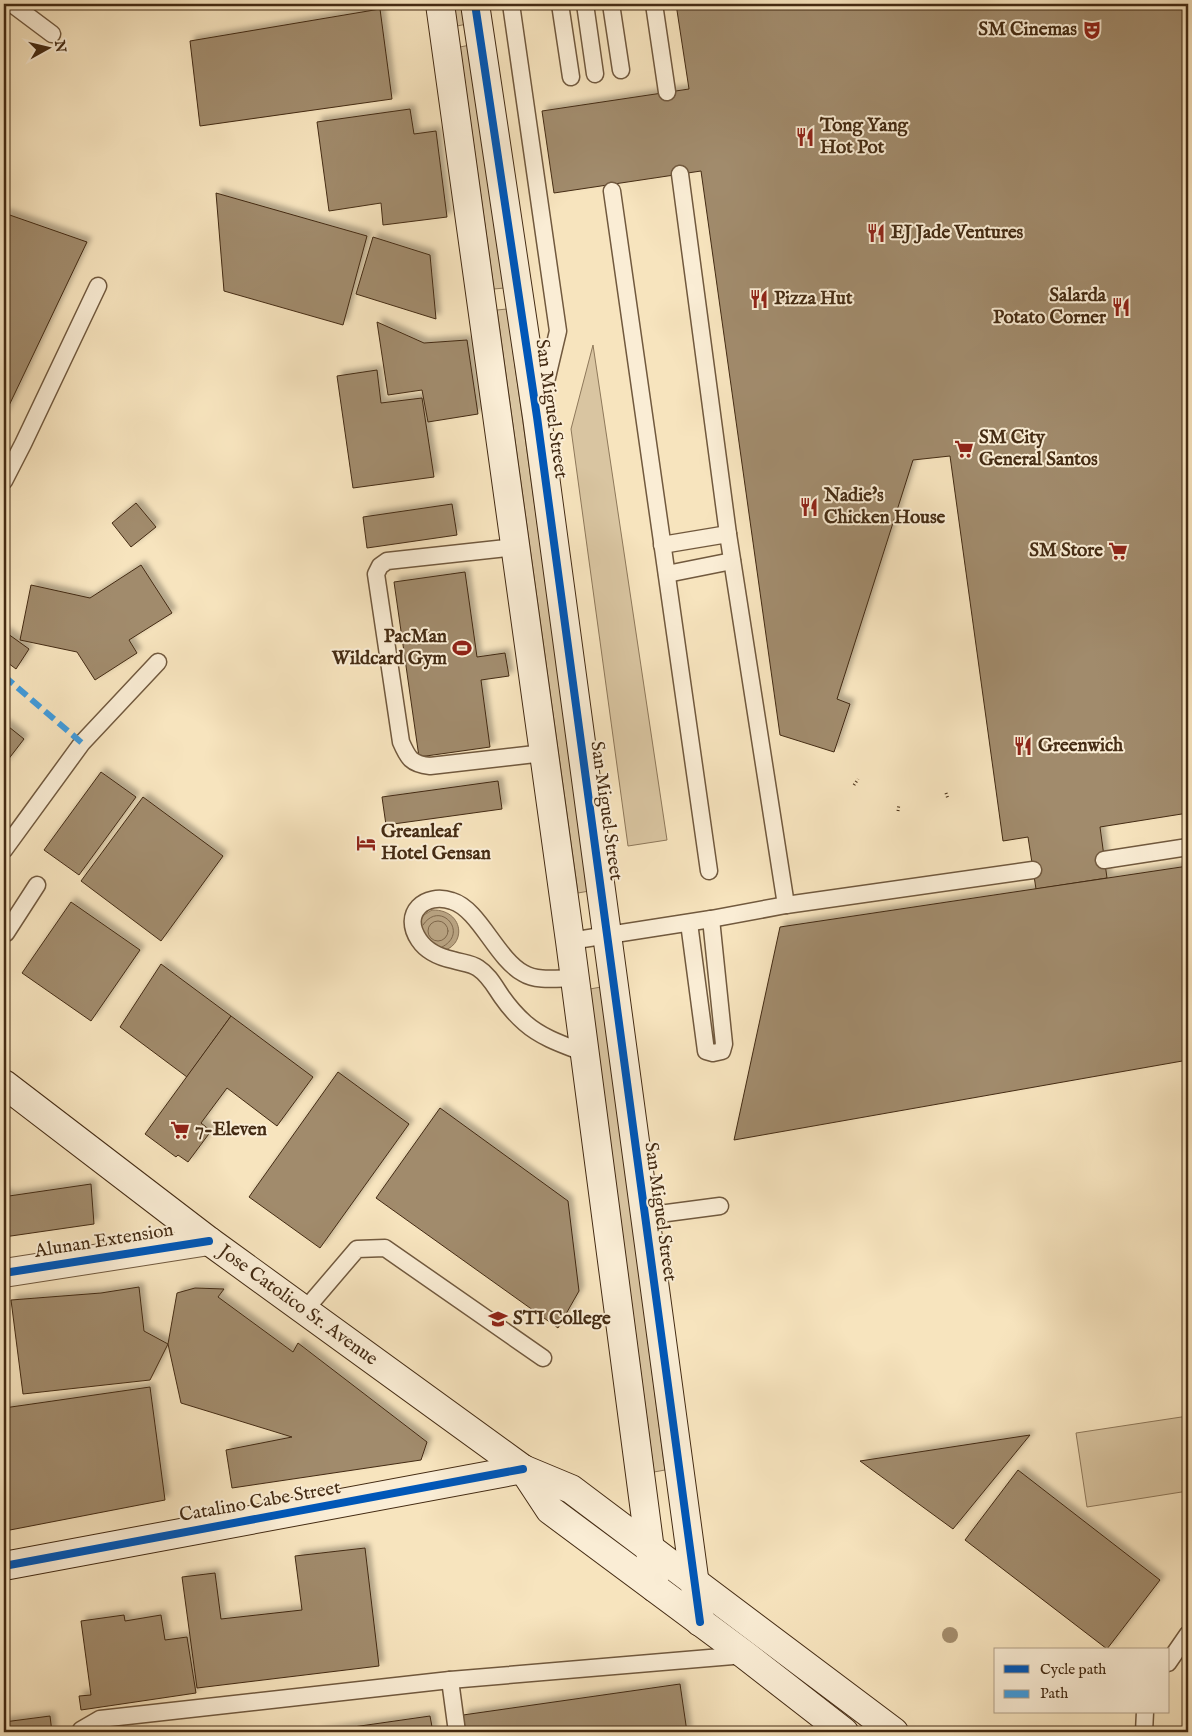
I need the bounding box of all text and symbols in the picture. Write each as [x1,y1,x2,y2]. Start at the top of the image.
place label: SM Cinemas [978,18,1077,42]
theatre icon: SM Cinemas [1081,19,1103,41]
north arrow [22,22,72,72]
text: N [50,38,70,54]
place label: Tong Yang Hot Pot [819,114,909,160]
restaurant icon: Tong Yang Hot Pot [794,126,816,148]
place label: EJ Jade Ventures [891,221,1024,245]
restaurant icon: EJ Jade Ventures [865,222,887,244]
place label: Salarda Potato Corner [993,284,1107,330]
place label: Pizza Hut [774,287,853,311]
restaurant icon: Pizza Hut [748,288,770,310]
restaurant icon: Salarda Potato Corner [1110,296,1132,318]
street label: San Miguel Street [529,338,573,481]
place label: SM City General Santos [979,426,1098,472]
supermarket icon: SM City General Santos [953,438,975,460]
place label: Nadie's Chicken House [823,484,946,530]
restaurant icon: Nadie's Chicken House [798,496,820,518]
place label: SM Store [1029,539,1103,563]
supermarket icon: SM Store [1107,540,1129,562]
place label: PacMan Wildcard Gym [331,625,447,671]
sports icon: PacMan Wildcard Gym [451,637,473,659]
place label: Greenwich [1038,734,1124,758]
restaurant icon: Greenwich [1012,735,1034,757]
street label: San Miguel Street [584,740,628,883]
place label: Greanleaf Hotel Gensan [381,820,491,866]
hotel icon: Greanleaf Hotel Gensan [355,832,377,854]
place label: 7-Eleven [195,1118,267,1142]
supermarket icon: 7-Eleven [169,1119,191,1141]
street label: San Miguel Street [638,1141,682,1284]
street label: Alunan Extension [32,1218,175,1264]
street label: Jose Catolico Sr. Avenue [212,1238,382,1372]
place label: STI College [513,1307,611,1331]
school or university icon: STI College [487,1308,509,1330]
street label: Catalino Cabe Street [177,1476,343,1528]
legend [994,1648,1170,1714]
text: Cycle path [1040,1660,1106,1679]
text: Path [1040,1684,1068,1703]

